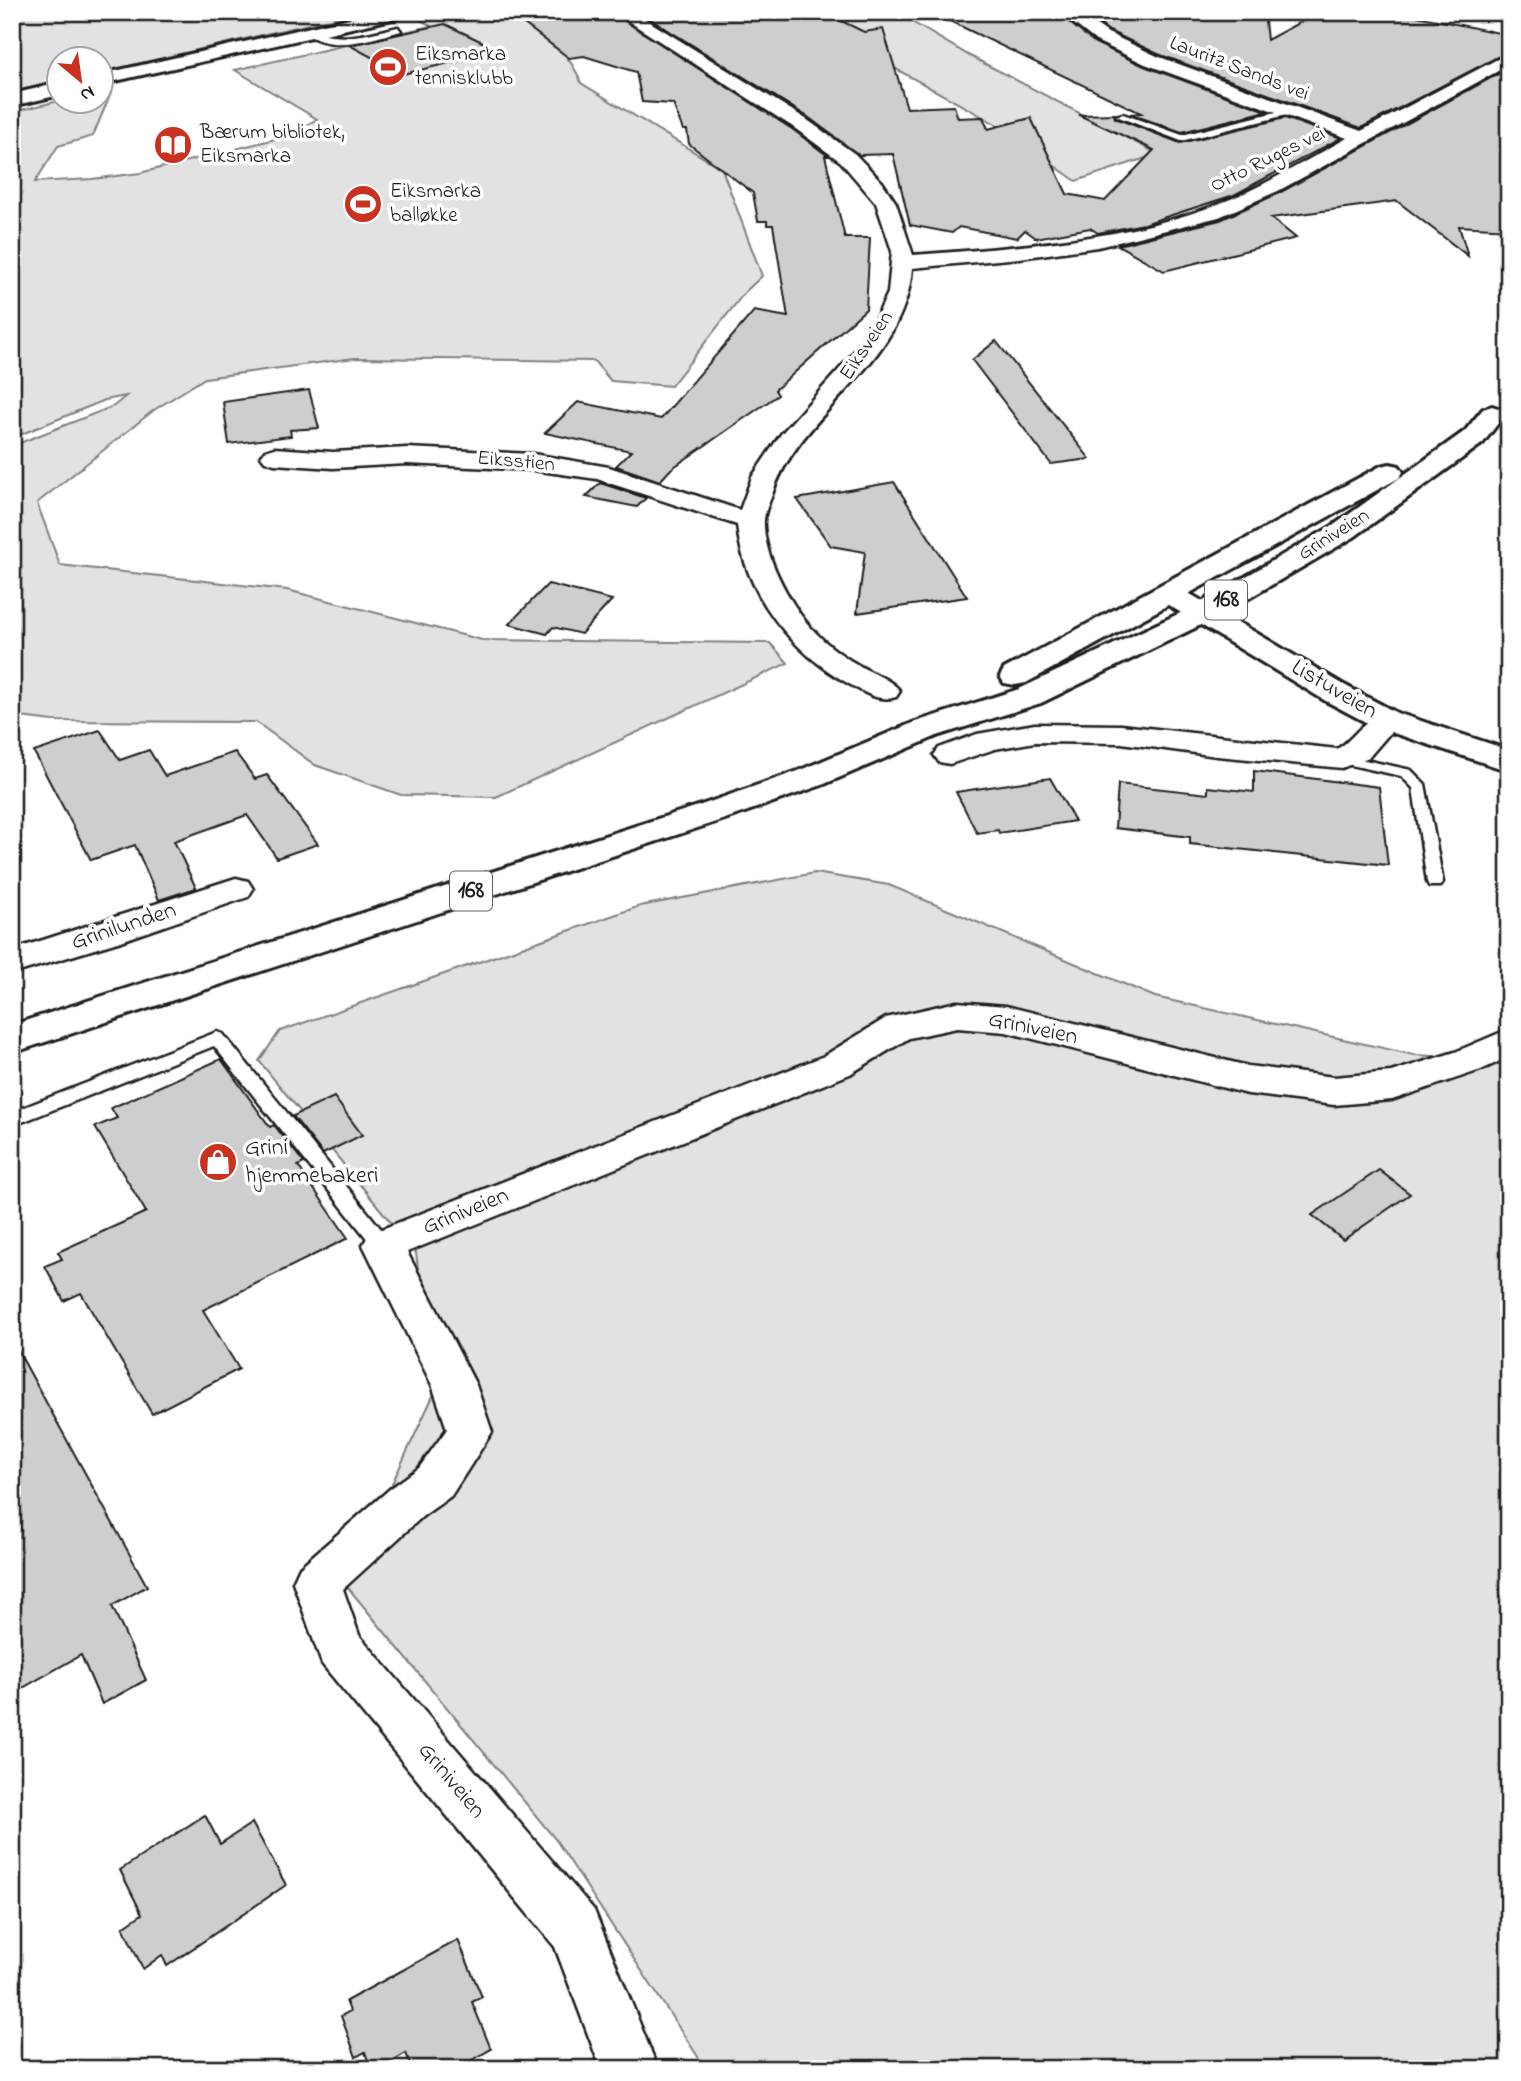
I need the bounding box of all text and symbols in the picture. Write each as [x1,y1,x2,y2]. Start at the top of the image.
street label: Lauritz Sands vei [1165,29,1313,109]
place label: Eiksmarka tennisklubb [415,40,513,94]
north arrow [46,46,116,116]
sports icon: Eiksmarka tennisklubb [367,46,409,88]
text: N [75,78,99,108]
place label: Bærum bibliotek, Eiksmarka [199,118,345,172]
street label: Otto Ruges vei [1206,119,1331,203]
library icon: Bærum bibliotek, Eiksmarka [152,124,194,166]
place label: Eiksmarka balløkke [390,177,481,231]
sports icon: Eiksmarka balløkke [342,183,384,225]
street label: Eiksveien [833,305,901,387]
street label: Eiksstien [476,444,556,480]
street label: Griniveien [1292,501,1376,569]
road number: 168 [1205,580,1247,620]
street label: Listuveien [1284,651,1384,729]
road number: 168 [450,872,492,911]
street label: Grinilunden [67,894,181,960]
street label: Griniveien [985,1002,1081,1056]
place label: Grini hjemmebakeri [245,1131,379,1194]
shop icon: Grini hjemmebakeri [197,1141,239,1183]
street label: Griniveien [417,1179,515,1245]
street label: Griniveien [408,1735,494,1827]

